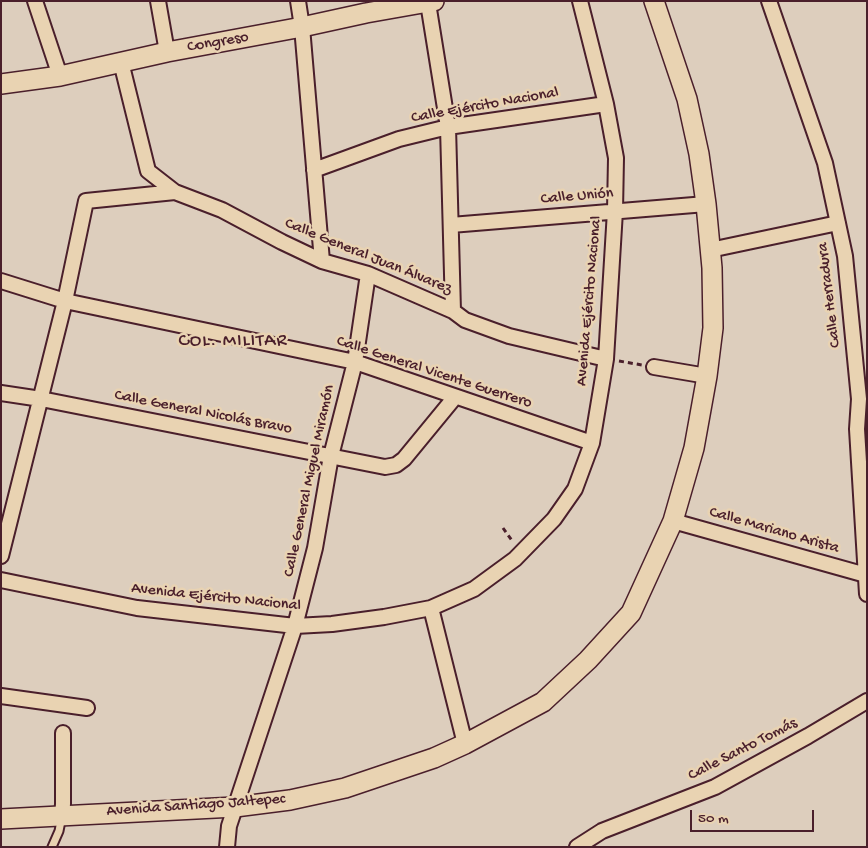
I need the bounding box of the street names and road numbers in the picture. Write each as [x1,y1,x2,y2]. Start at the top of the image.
street label: Congreso [186,28,250,58]
street label: Calle Ejército Nacional [410,84,560,128]
street label: Calle Unión [540,184,614,210]
street label: Calle General Juan Álvarez [281,215,455,299]
street label: Avenida Ejército Nacional [573,215,607,387]
street label: Calle Herradura [814,241,846,349]
street label: Calle General Vicente Guerrero [334,332,534,414]
street label: Calle General Miguel Miramón [280,383,340,579]
street label: Calle General Nicolás Bravo [113,386,293,440]
street label: Calle Mariano Arista [707,503,841,559]
street label: Avenida Ejército Nacional [130,580,302,616]
street label: Calle Santo Tomás [685,714,801,786]
street label: Avenida Santiago Jaltepec [106,790,286,822]

